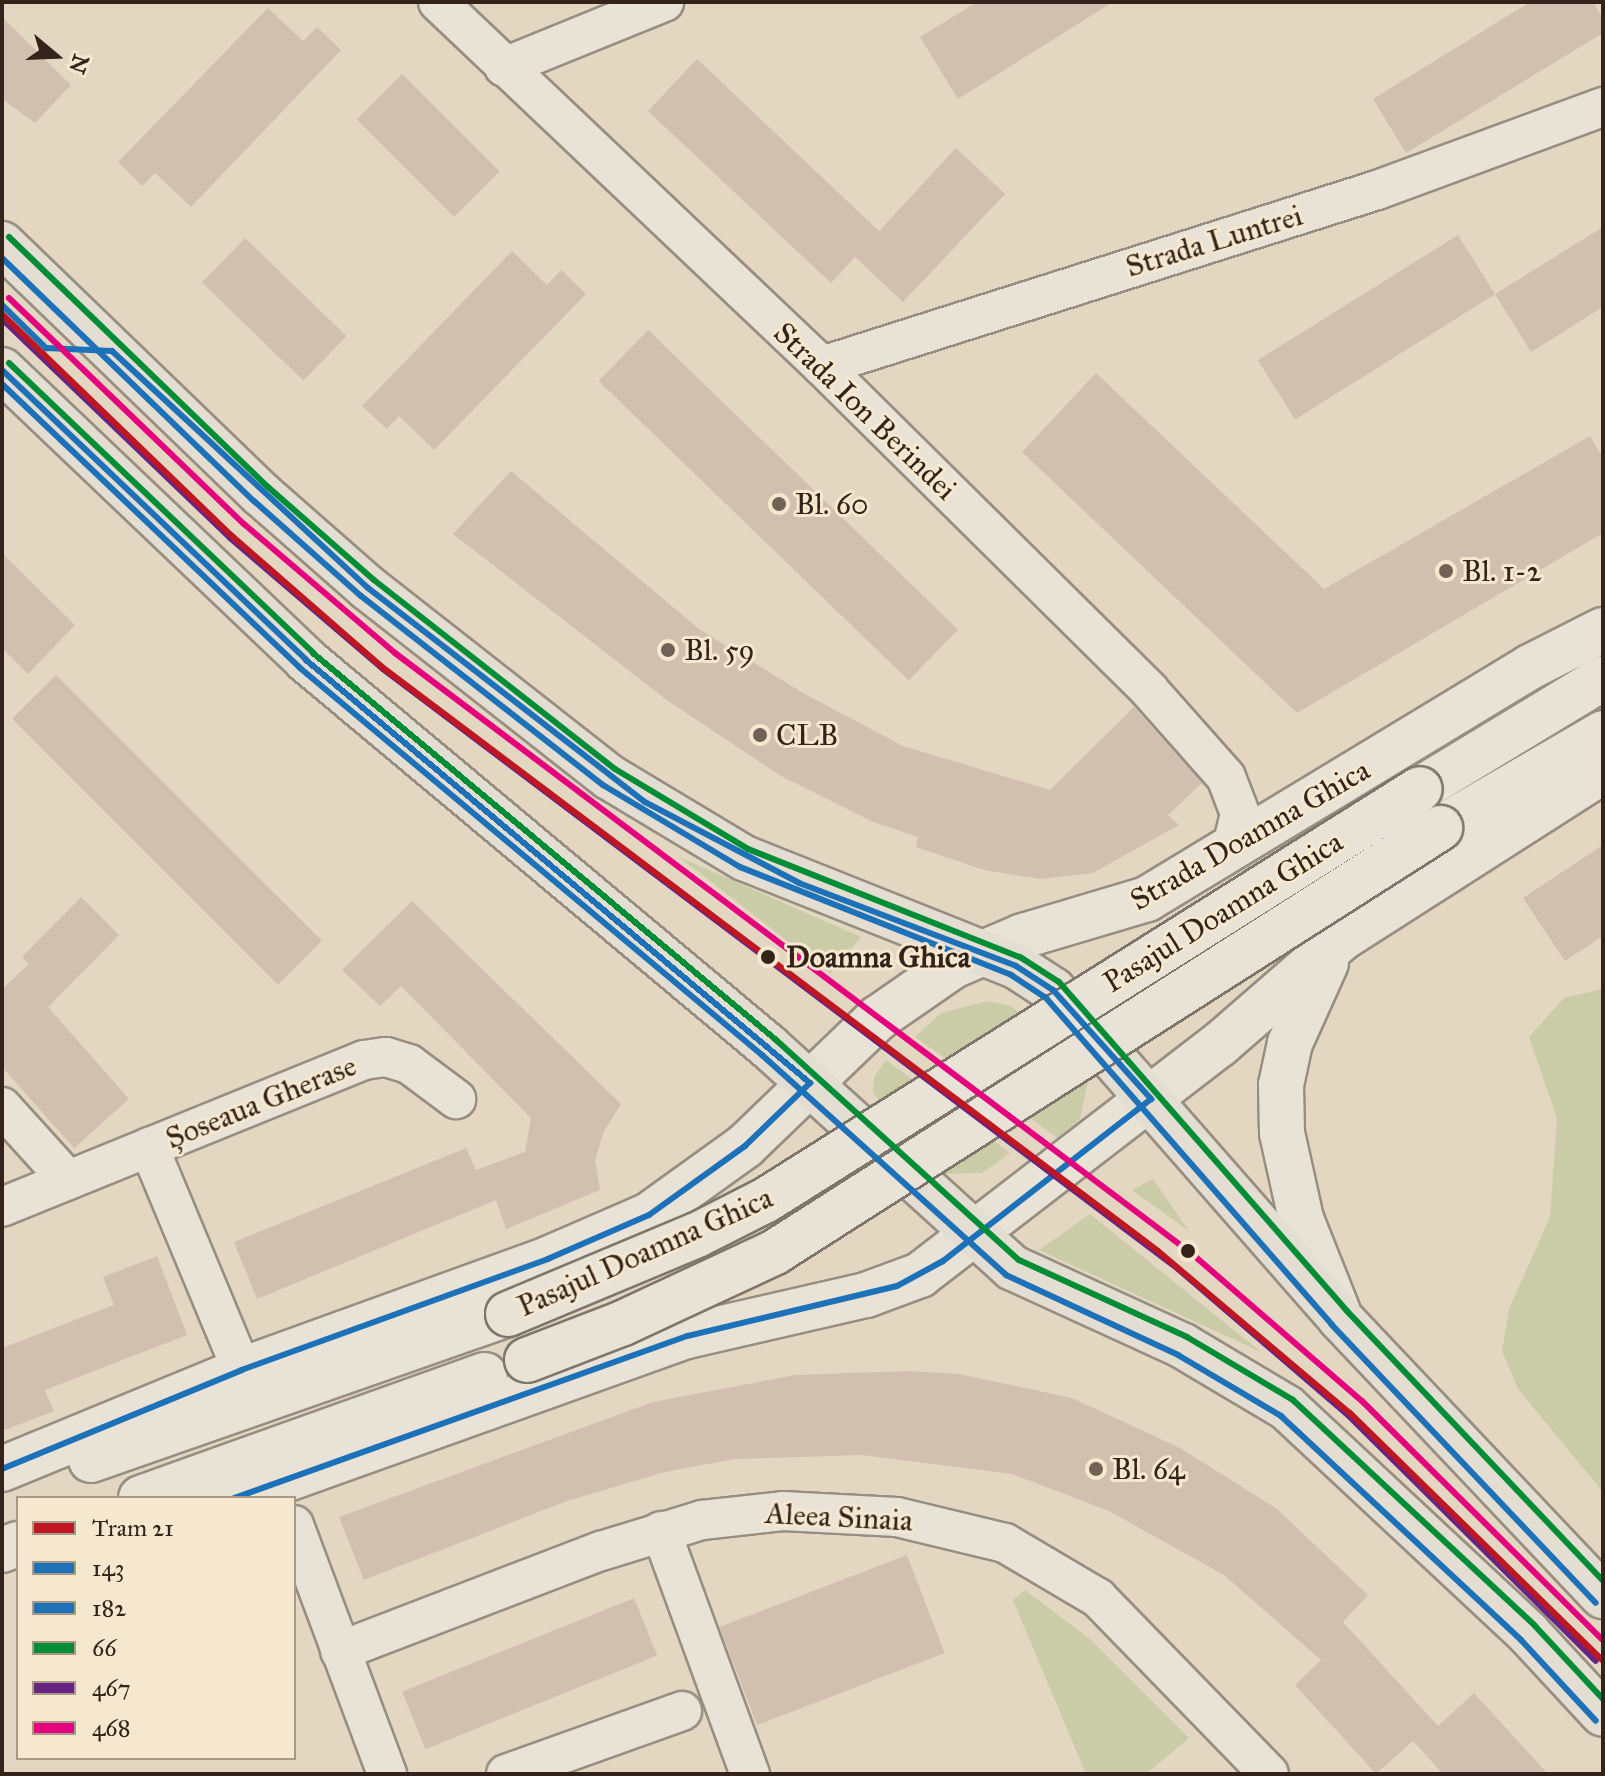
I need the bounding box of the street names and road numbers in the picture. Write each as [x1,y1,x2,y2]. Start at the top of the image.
street label: Strada Luntrei [1121,197,1307,285]
street label: Strada Ion Berindei [766,315,964,507]
street label: Strada Doamna Ghica [1124,752,1376,918]
street label: Pasajul Doamna Ghica [1097,824,1349,1000]
street label: Șoseaua Gherase [161,1047,361,1157]
street label: Pasajul Doamna Ghica [512,1180,778,1324]
street label: Aleea Sinaia [764,1495,914,1539]

